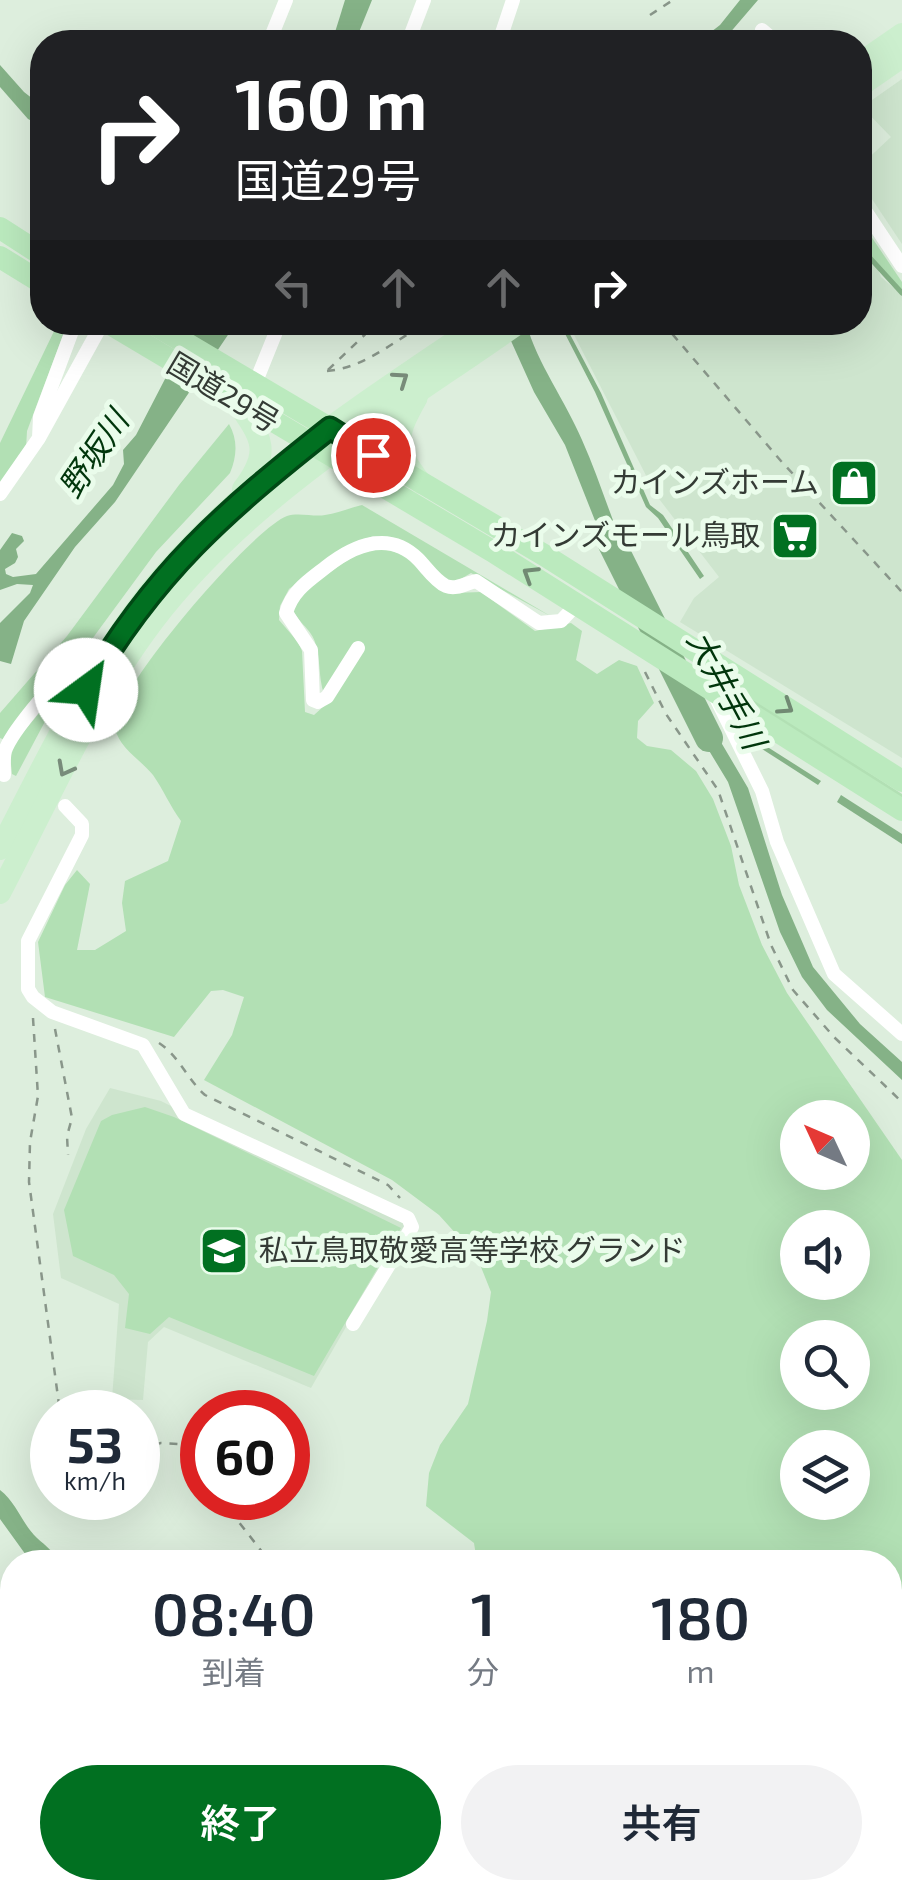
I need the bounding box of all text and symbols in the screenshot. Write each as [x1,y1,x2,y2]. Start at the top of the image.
text: 160 m [235,60,428,144]
icon: right [70,70,200,200]
text: 国道29号 [235,152,421,206]
icon: left [266,260,321,315]
icon: ahead [371,260,426,315]
icon: ahead [476,260,531,315]
icon: right [581,260,636,315]
street label: 国道29号 [162,344,286,439]
one-way arrow [391,372,409,391]
water label: 野坂川 [50,400,137,503]
pin [331,413,416,498]
icon: arrive [346,428,401,483]
shop icon: カインズホーム [828,457,880,509]
place label: カインズホーム [611,463,819,499]
supermarket icon: カインズモール鳥取 [769,510,821,562]
place label: カインズモール鳥取 [491,516,760,552]
one-way arrow [522,567,540,586]
water label: 大井手川 [681,624,776,757]
position arrow [34,638,138,742]
one-way arrow [776,695,794,714]
one-way arrow [58,758,77,776]
north arrow [780,1100,870,1190]
map controls [780,1100,870,1520]
button: sound [780,1210,870,1300]
school or university icon: 私立鳥取敬愛高等学校 グランド [198,1225,250,1277]
place label: 私立鳥取敬愛高等学校 グランド [259,1231,686,1267]
button: search [780,1320,870,1410]
speed limit sign: 60 [180,1390,310,1520]
text: 53 [67,1413,123,1473]
button: layers [780,1430,870,1520]
text: km/h [64,1465,126,1495]
text: 08:40 [152,1576,316,1648]
text: 1 [471,1576,496,1648]
text: 180 [651,1580,750,1652]
text: m [687,1651,715,1689]
text: 到着 [202,1652,266,1690]
text: 分 [467,1652,499,1690]
button: 終了 [40,1765,441,1880]
button: 共有 [461,1765,862,1880]

